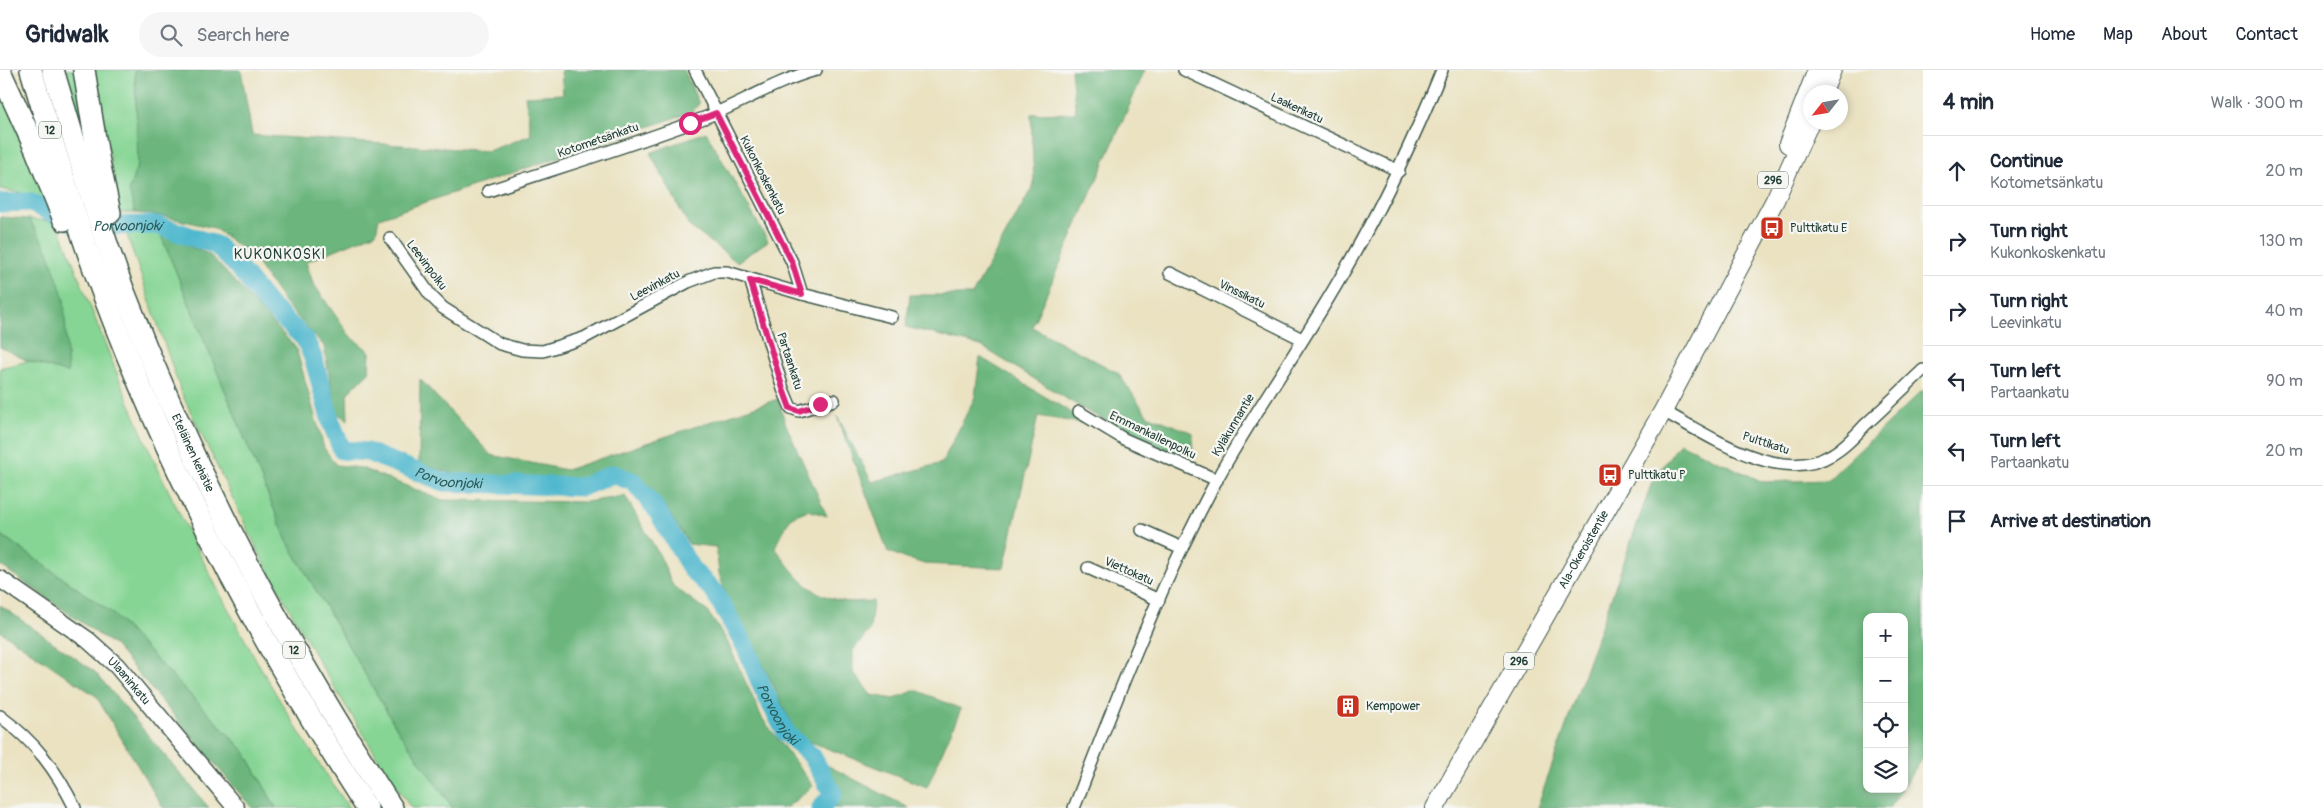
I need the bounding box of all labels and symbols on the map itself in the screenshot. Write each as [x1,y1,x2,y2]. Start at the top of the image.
north arrow [1803,85,1848,130]
street label: Laakerikatu [1268,90,1326,127]
route start [679,112,702,135]
street label: Kotometsänkatu [556,120,641,161]
road number: 12 [39,122,61,138]
street label: Kukonkoskenkatu [736,133,789,217]
road number: 296 [1758,172,1788,188]
bus stop icon: Pulttikatu E [1759,215,1785,241]
water label: Porvoonjoki [93,217,166,236]
place label: Pulttikatu E [1790,221,1847,236]
street label: Leevinpolku [403,237,450,293]
district label: KUKONKOSKI [234,246,326,263]
street label: Leevinkatu [628,266,683,305]
street label: Vinssikatu [1216,277,1267,312]
street label: Partaankatu [773,331,806,392]
street label: Kyläkunnantie [1209,391,1258,459]
route end [809,393,832,416]
street label: Emmankallenpolku [1107,408,1198,463]
street label: Eteläinen kehätie [168,411,217,495]
street label: Pulttikatu [1741,429,1791,458]
bus stop icon: Pulttikatu P [1597,462,1623,488]
water label: Porvoonjoki [412,463,484,492]
place label: Pulttikatu P [1628,468,1686,483]
street label: Ala-Okeroistentie [1555,508,1612,592]
street label: Viettokatu [1102,554,1156,589]
road number: 12 [283,642,305,658]
road number: 296 [1504,652,1534,670]
street label: Ulaaninkatu [104,654,153,708]
water label: Porvoonjoki [753,681,804,751]
building icon: Kempower [1335,693,1361,719]
place label: Kempower [1366,699,1421,714]

